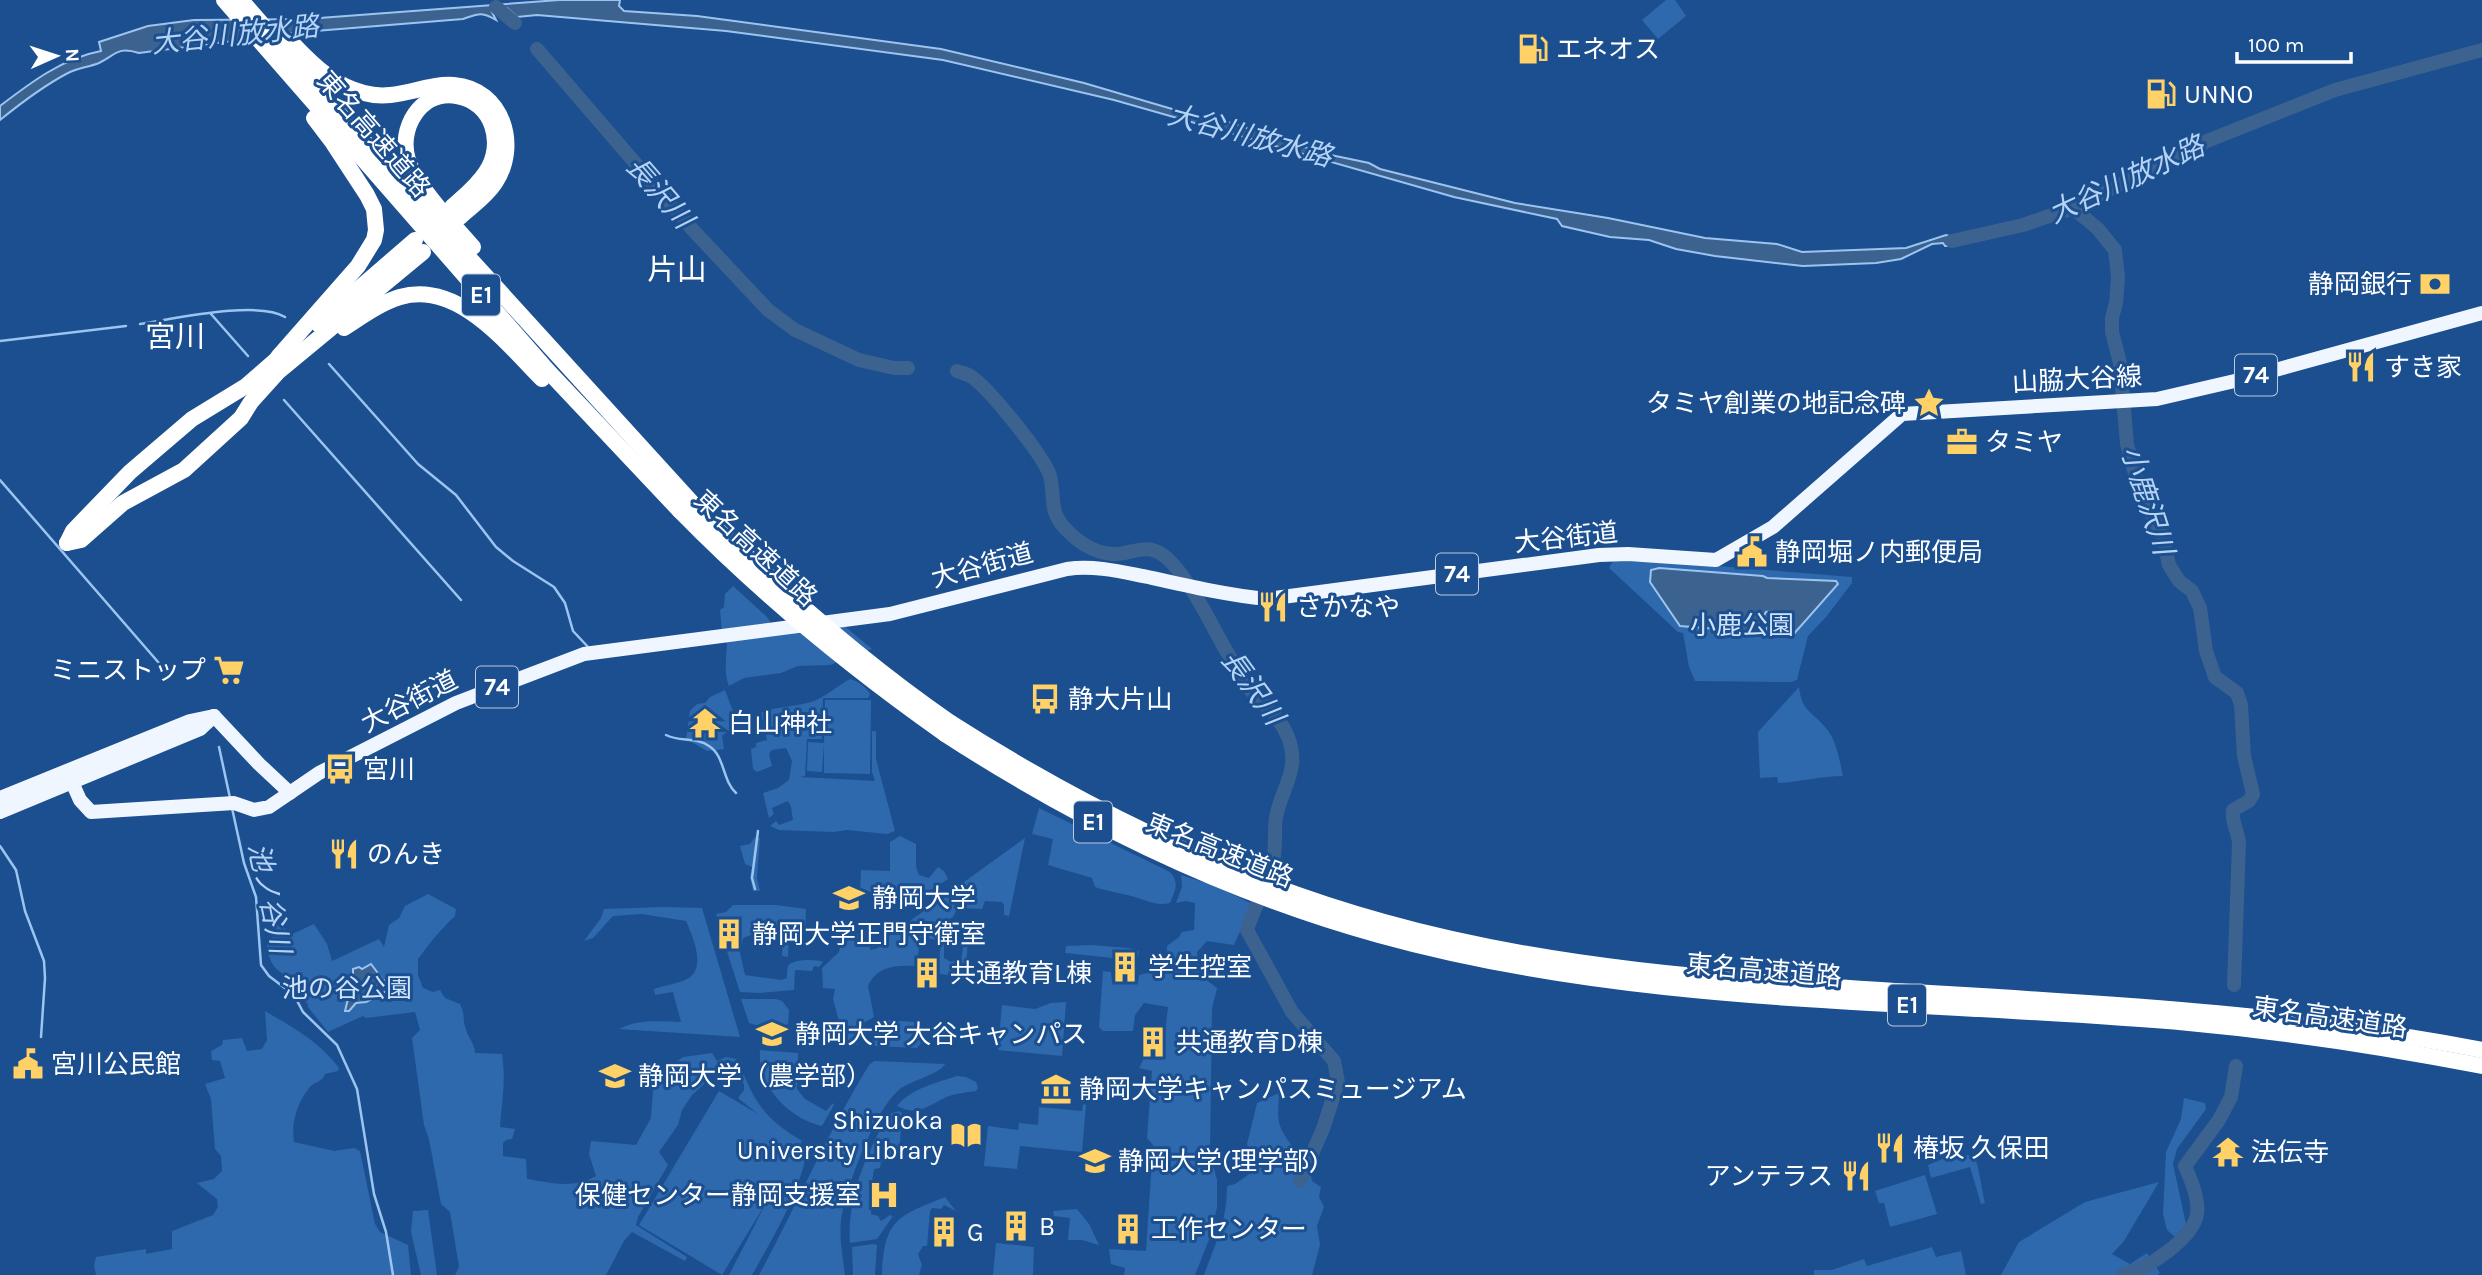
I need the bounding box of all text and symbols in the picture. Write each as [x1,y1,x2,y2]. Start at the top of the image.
water label: 大谷川放水路 [150,9,322,60]
north arrow [21,21,91,91]
scale bar [2237,21,2351,65]
fuel station icon: エネオス [1516,32,1550,66]
text: 100 m [2248,33,2305,57]
place label: エネオス [1556,34,1660,65]
text: N [61,48,83,63]
street label: 東名高速道路 [311,65,436,203]
fuel station icon: UNNO [2144,77,2178,111]
place label: UNNO [2184,79,2253,110]
water label: 大谷川放水路 [1164,98,1337,174]
water label: 大谷川放水路 [2043,128,2211,230]
water label: 長沢川 [620,150,702,237]
district label: 片山 [647,252,707,288]
bank icon: 静岡銀行 [2418,267,2452,301]
place label: 静岡銀行 [2308,269,2412,300]
road number: E1 [462,274,500,316]
district label: 宮川 [145,319,205,355]
restaurant icon: すき家 [2344,350,2378,384]
place label: すき家 [2384,352,2462,383]
road number: 74 [2235,354,2277,396]
street label: 山脇大谷線 [2011,361,2143,398]
place icon: タミヤ創業の地記念碑 [1912,386,1946,420]
place label: タミヤ創業の地記念碑 [1646,388,1906,419]
office icon: タミヤ [1945,425,1979,459]
place label: タミヤ [1985,427,2063,458]
water label: 小鹿沢川 [2115,442,2181,561]
street label: 東名高速道路 [688,484,823,613]
street label: 大谷街道 [1513,517,1619,558]
public building icon: 静岡堀ノ内郵便局 [1735,535,1769,569]
street label: 大谷街道 [928,537,1036,594]
place label: 静岡堀ノ内郵便局 [1775,537,1983,568]
road number: 74 [1436,554,1478,594]
restaurant icon: さかなや [1256,590,1290,624]
place label: さかなや [1296,592,1400,623]
park label: 小鹿公園 [1690,610,1794,641]
water label: 長沢川 [1215,644,1292,733]
supermarket icon: ミニストップ [212,653,246,687]
place label: ミニストップ [50,655,206,686]
street label: 大谷街道 [356,664,463,739]
road number: 74 [476,666,518,708]
bus stop icon: 静大片山 [1028,682,1062,716]
place label: 静大片山 [1068,684,1172,715]
temple icon: 白山神社 [688,706,722,740]
place label: 白山神社 [728,708,832,739]
bus stop icon: 宮川 [323,752,357,786]
place label: 宮川 [363,754,415,785]
road number: E1 [1074,802,1112,842]
street label: 東名高速道路 [1142,807,1298,894]
restaurant icon: のんき [327,837,361,871]
place label: のんき [367,839,445,870]
water label: 池ノ谷川 [242,840,298,959]
school or university icon: 静岡大学 [832,881,866,915]
place label: 静岡大学 [872,883,976,914]
building icon: 静岡大学正門守衛室 [712,917,746,951]
place label: 静岡大学正門守衛室 [752,919,986,950]
street label: 東名高速道路 [1685,948,1843,993]
building icon: 学生控室 [1108,950,1142,984]
place label: 学生控室 [1148,952,1252,983]
building icon: 共通教育L棟 [910,956,944,990]
place label: 共通教育L棟 [950,958,1092,989]
park label: 池の谷公園 [282,973,412,1004]
road number: E1 [1888,985,1926,1026]
street label: 東名高速道路 [2251,991,2409,1044]
school or university icon: 静岡大学 大谷キャンパス [755,1017,789,1051]
place label: 静岡大学 大谷キャンパス [795,1019,1087,1050]
building icon: 共通教育D棟 [1136,1025,1170,1059]
place label: 共通教育D棟 [1176,1027,1323,1058]
public building icon: 宮川公民館 [11,1047,45,1081]
place label: 宮川公民館 [51,1049,181,1080]
school or university icon: 静岡大学（農学部） [598,1059,632,1093]
place label: 静岡大学（農学部） [638,1061,872,1092]
museum icon: 静岡大学キャンパスミュージアム [1039,1072,1073,1106]
place label: 静岡大学キャンパスミュージアム [1079,1074,1467,1105]
place label: Shizuoka University Library [737,1105,943,1166]
library icon: Shizuoka University Library [949,1118,983,1152]
restaurant icon: 椿坂 久保田 [1873,1131,1907,1165]
place label: 椿坂 久保田 [1913,1133,2049,1164]
temple icon: 法伝寺 [2211,1135,2245,1169]
place label: 法伝寺 [2251,1137,2329,1168]
school or university icon: 静岡大学(理学部) [1078,1144,1112,1178]
place label: 静岡大学(理学部) [1118,1146,1319,1177]
restaurant icon: アンテラス [1839,1159,1873,1193]
place label: アンテラス [1705,1161,1833,1192]
hospital icon: 保健センター静岡支援室 [867,1178,901,1212]
place label: 保健センター静岡支援室 [575,1180,861,1211]
building icon: B [999,1209,1033,1243]
place label: B [1039,1211,1055,1242]
building icon: 工作センター [1111,1212,1145,1246]
place label: 工作センター [1151,1214,1307,1245]
building icon: G [927,1215,961,1249]
place label: G [967,1217,984,1248]

